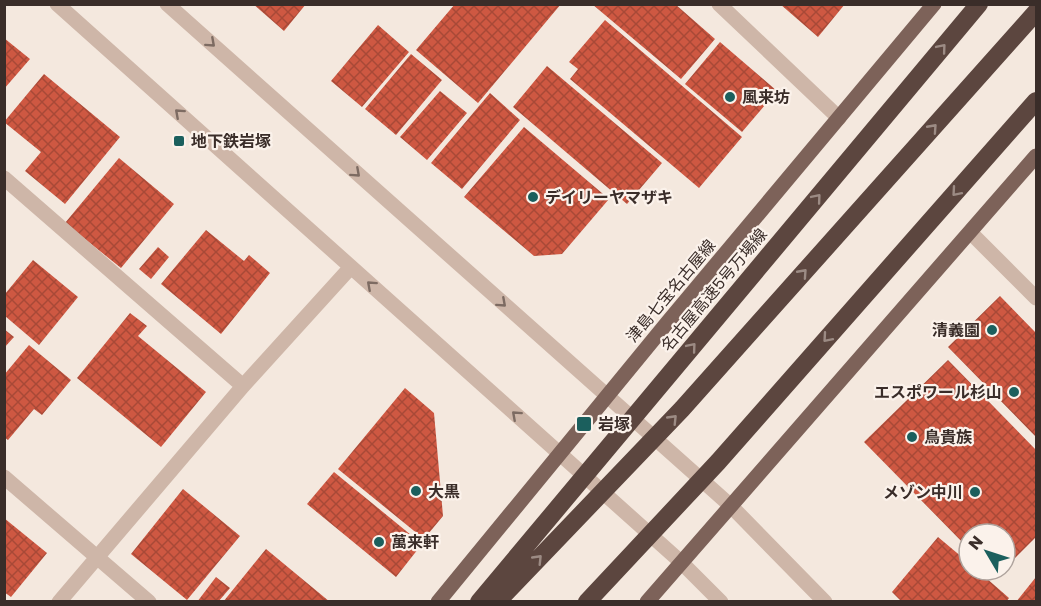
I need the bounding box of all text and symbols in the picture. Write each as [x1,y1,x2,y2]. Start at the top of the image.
one-way arrow [204,36,215,47]
one-way arrow [935,44,946,55]
place label: 風来坊 [742,86,790,109]
marker: 風来坊 [723,90,737,104]
one-way arrow [175,109,186,120]
one-way arrow [926,124,937,135]
place label: 地下鉄岩塚 [191,130,271,153]
marker: 地下鉄岩塚 [172,134,186,148]
one-way arrow [350,166,360,177]
one-way arrow [952,185,963,196]
place label: デイリーヤマザキ [545,186,673,209]
marker: デイリーヤマザキ [526,190,540,204]
one-way arrow [810,194,821,205]
street label: 名古屋高速5号万場線 [656,224,772,356]
street label: 津島七宝名古屋線 [621,235,721,347]
one-way arrow [796,270,807,280]
one-way arrow [367,281,378,292]
one-way arrow [495,296,506,307]
place label: 清義園 [932,319,980,342]
marker: 清義園 [985,323,999,337]
one-way arrow [823,331,834,342]
one-way arrow [685,343,696,354]
place label: エスポワール杉山 [874,381,1002,404]
marker: エスポワール杉山 [1007,385,1021,399]
one-way arrow [513,411,523,422]
place label: 岩塚 [598,413,630,436]
marker: 岩塚 [575,415,593,433]
one-way arrow [666,415,677,425]
place label: 鳥貴族 [924,426,972,449]
marker: 鳥貴族 [905,430,919,444]
place label: 大黒 [428,480,460,503]
place label: メゾン中川 [883,481,963,504]
marker: 大黒 [409,484,423,498]
marker: メゾン中川 [968,485,982,499]
north arrow [957,522,1017,582]
place label: 萬来軒 [391,531,439,554]
text: N [963,531,988,555]
marker: 萬来軒 [372,535,386,549]
one-way arrow [531,556,542,566]

